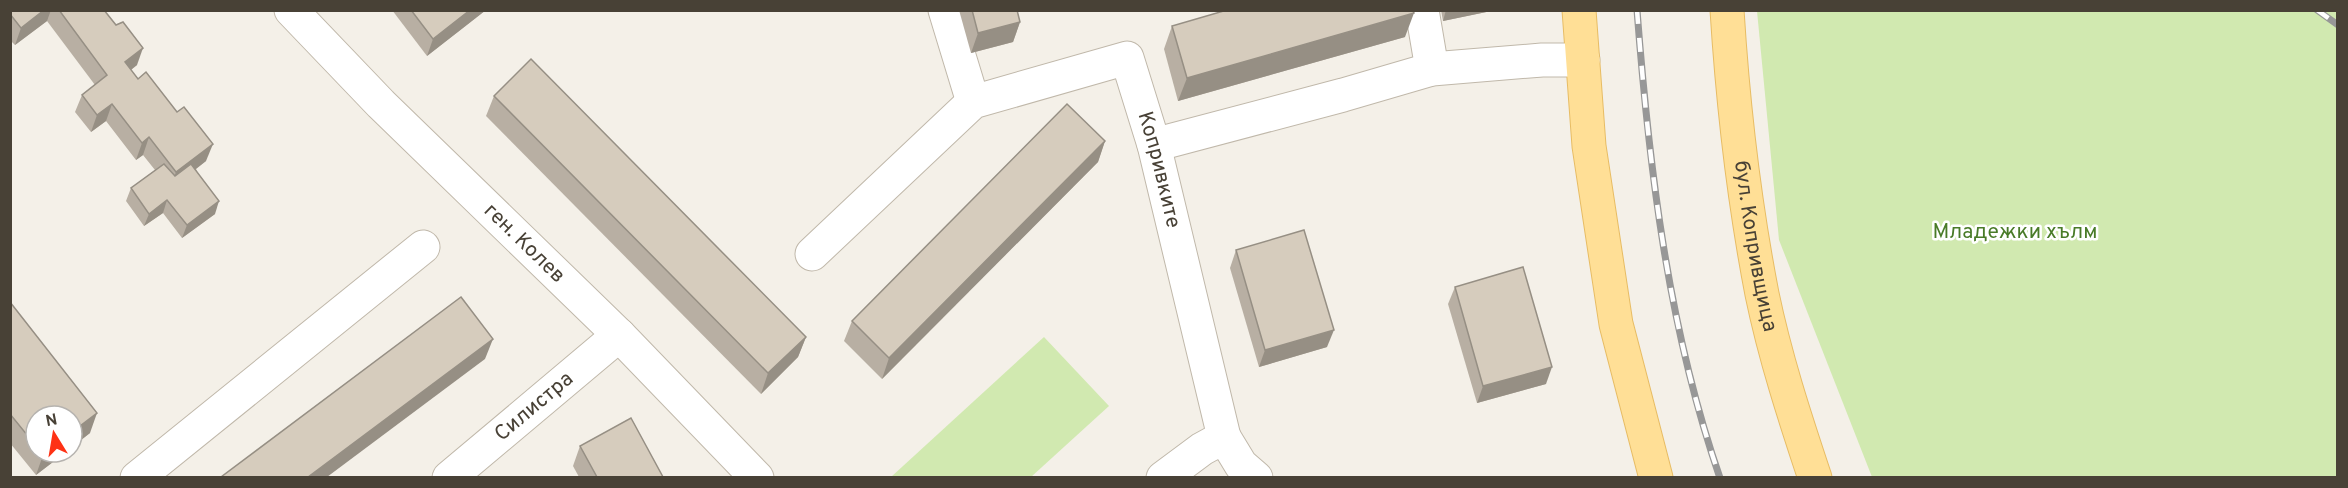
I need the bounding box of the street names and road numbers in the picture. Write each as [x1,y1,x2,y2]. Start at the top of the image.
street label: Копривките [1131,108,1187,231]
street label: бул. Копривщица [1728,159,1784,335]
street label: ген. Колев [478,197,571,289]
street label: Силистра [489,366,579,447]

